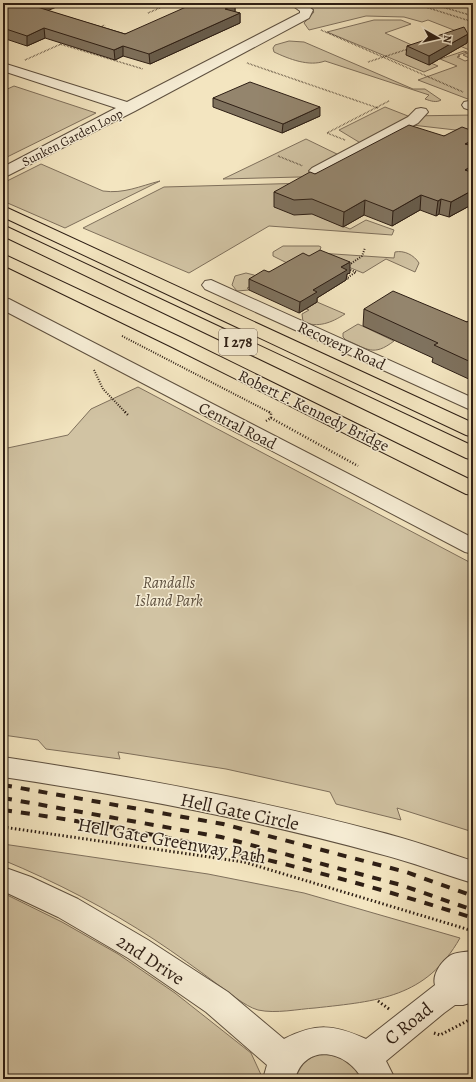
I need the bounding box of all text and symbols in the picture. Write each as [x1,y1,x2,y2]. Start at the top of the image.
north arrow [418,18,458,58]
text: N [439,34,455,44]
street label: Sunken Garden Loop [19,105,126,170]
street label: Recovery Road [294,316,390,376]
road number: I 278 [219,329,257,355]
street label: Robert F. Kennedy Bridge [234,365,393,457]
street label: Central Road [195,397,281,455]
park label: Randalls Island Park [135,572,203,612]
street label: Hell Gate Circle [178,787,301,837]
street label: Hell Gate Greenway Path [76,812,268,870]
street label: 2nd Drive [111,928,189,991]
street label: C Road [379,996,439,1051]

